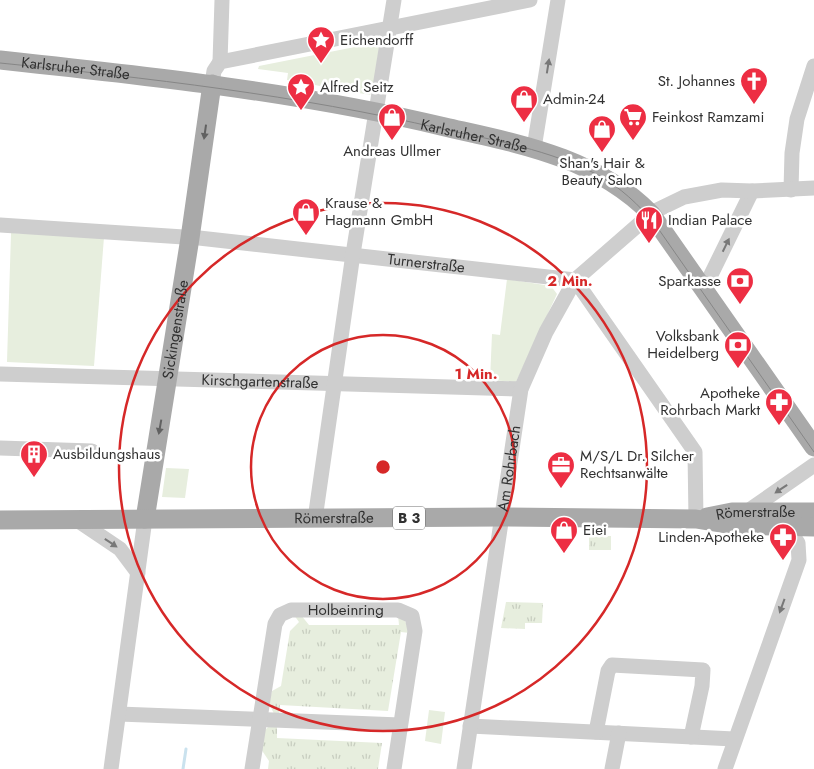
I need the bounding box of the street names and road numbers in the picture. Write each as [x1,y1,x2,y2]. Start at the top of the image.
street label: Karlsruher Straße [20,51,131,85]
street label: Karlsruher Straße [418,113,530,159]
street label: Turnerstraße [386,248,466,279]
street label: Sickingenstraße [157,278,194,381]
street label: Kirschgartenstraße [201,369,319,394]
street label: Am Rohrbach [492,424,526,513]
street label: Römerstraße [714,501,795,526]
road number: B 3 [393,506,425,530]
street label: Römerstraße [294,507,374,529]
street label: Holbeinring [308,599,384,621]

